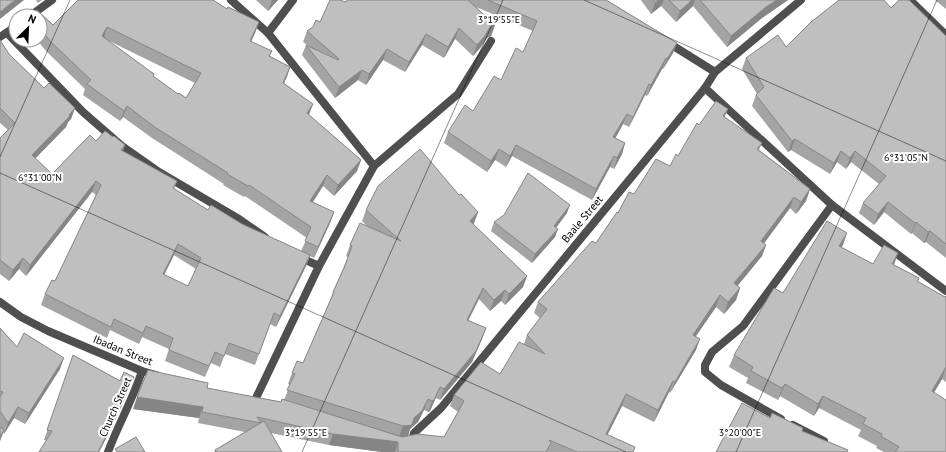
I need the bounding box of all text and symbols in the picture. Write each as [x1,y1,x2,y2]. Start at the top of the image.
north arrow [8,8,48,48]
text: N [26,11,38,27]
text: 3°19'55"E [478,13,520,26]
text: 6°31'05"N [884,151,928,164]
text: 6°31'00"N [18,171,62,184]
street label: Baale Street [558,192,606,245]
street label: Ibadan Street [91,332,155,368]
street label: Church Street [96,375,135,439]
text: 3°19'55"E [285,426,327,439]
text: 3°20'00"E [719,426,761,439]

